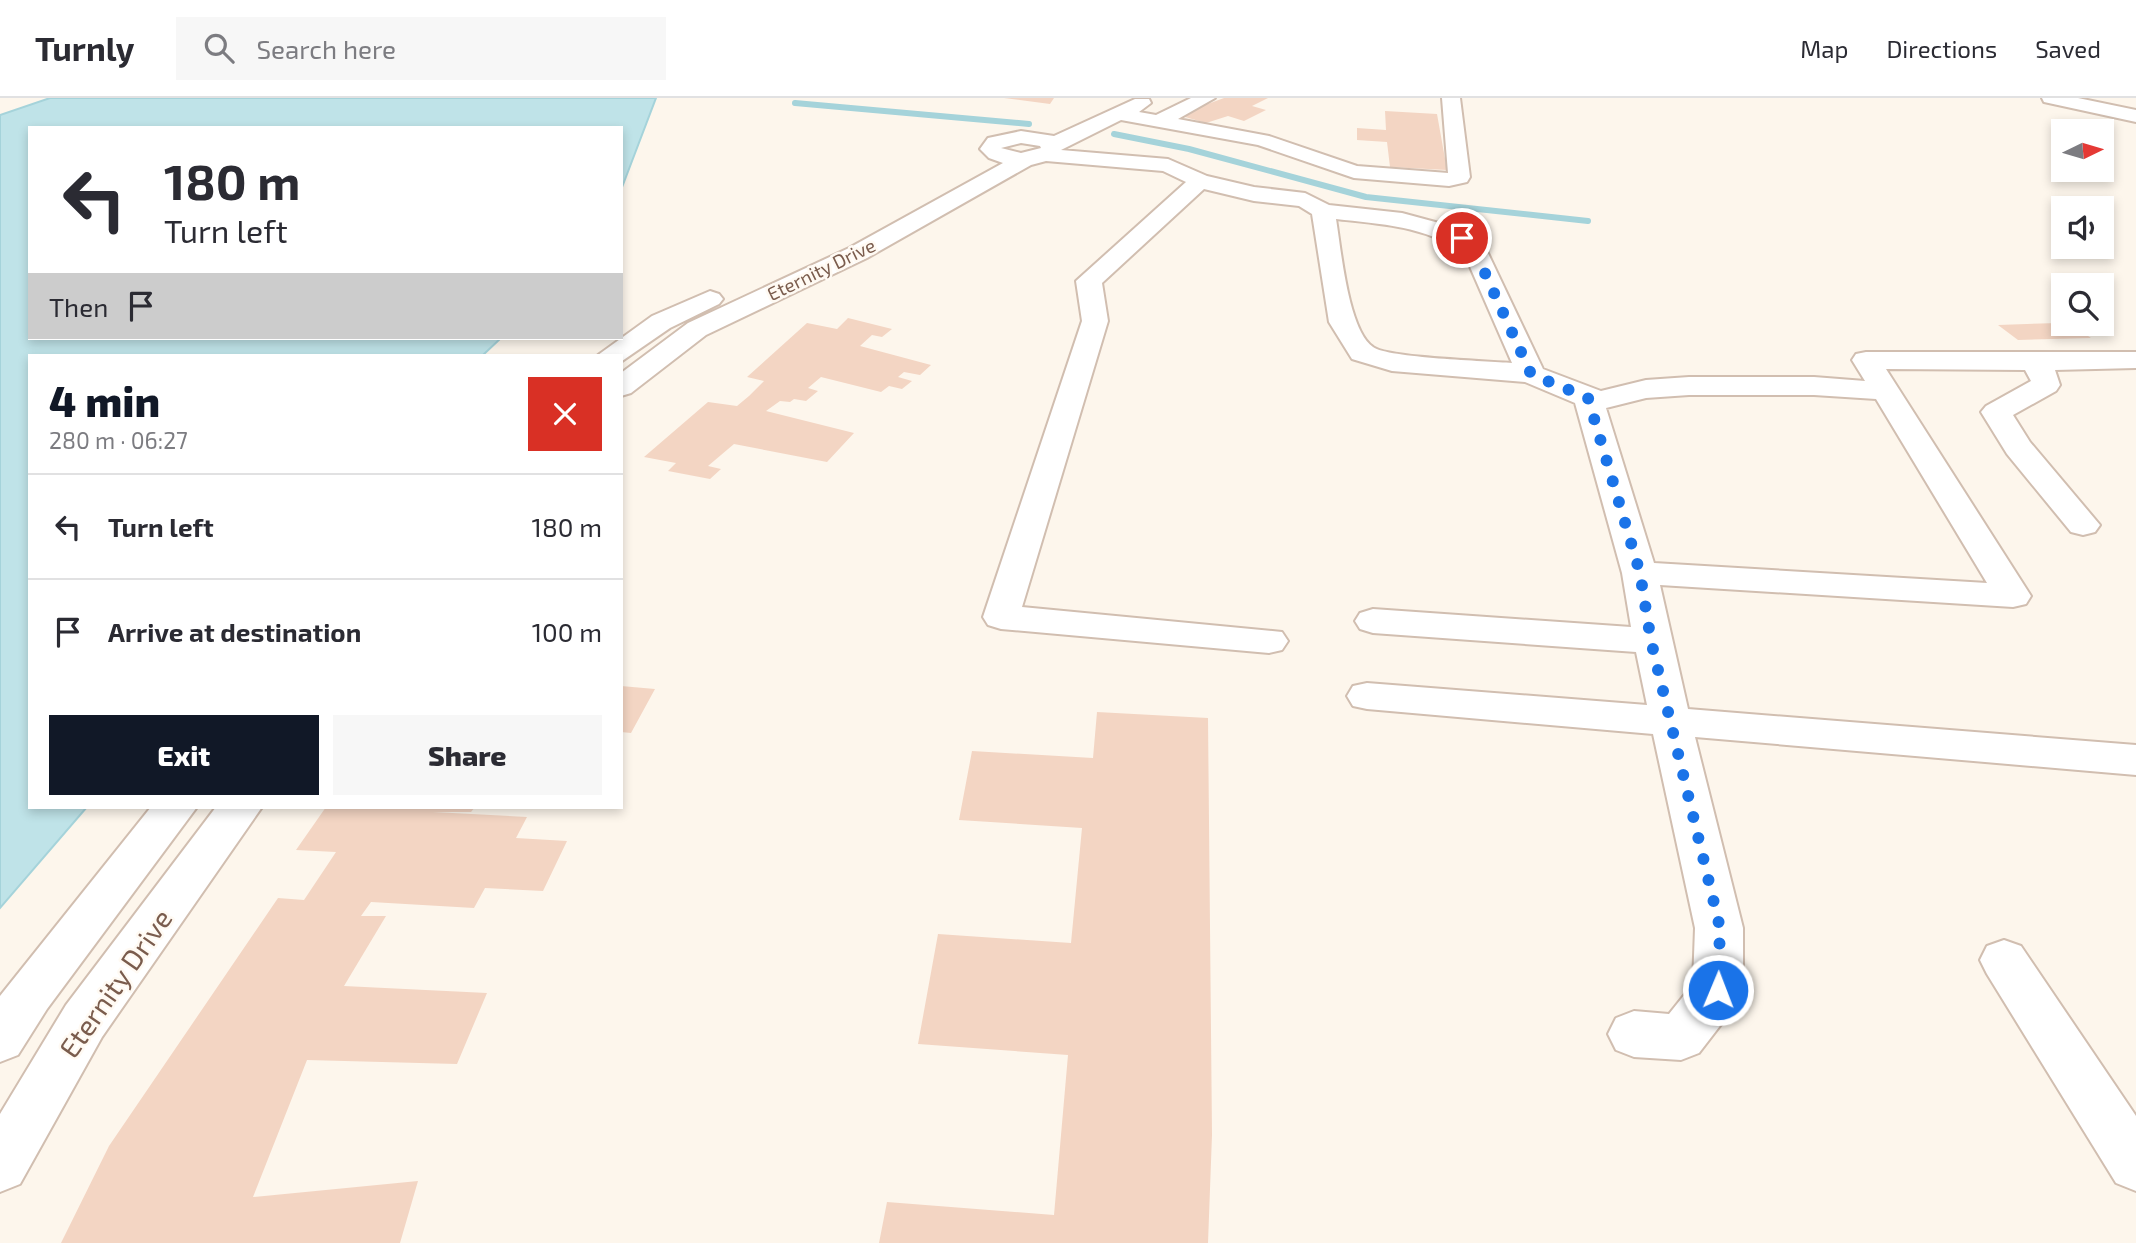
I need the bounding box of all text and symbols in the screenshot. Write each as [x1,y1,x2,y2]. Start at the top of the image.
search box [176,17,666,80]
text: Turnly [35,28,134,68]
icon: search [200,29,238,67]
text: Search here [256,33,396,64]
text: Map [1800,34,1848,63]
text: Directions [1886,34,1997,63]
text: Saved [2035,34,2101,63]
north arrow [2051,119,2114,182]
map controls [2051,119,2114,336]
text: 180 m [164,151,300,210]
icon: left [49,154,140,245]
button: sound [2051,196,2114,259]
pin [1432,208,1492,268]
text: Turn left [164,211,288,249]
icon: arrive [1443,219,1481,257]
street label: Eternity Drive [763,233,879,305]
button: search [2051,273,2114,336]
icon: arrive [122,287,160,325]
text: Then [49,291,108,322]
text: 4 min [49,375,160,425]
button: close [528,377,602,451]
text: 280 m · 06:27 [49,426,188,454]
icon: left [49,508,87,546]
text: Turn left [108,511,214,542]
text: 180 m [532,511,602,542]
icon: arrive [49,613,87,651]
text: Arrive at destination [108,616,361,647]
text: 100 m [532,616,602,647]
button: Exit [49,715,319,795]
button: Share [333,715,602,795]
street label: Eternity Drive [51,902,179,1064]
position arrow [1681,953,1755,1027]

